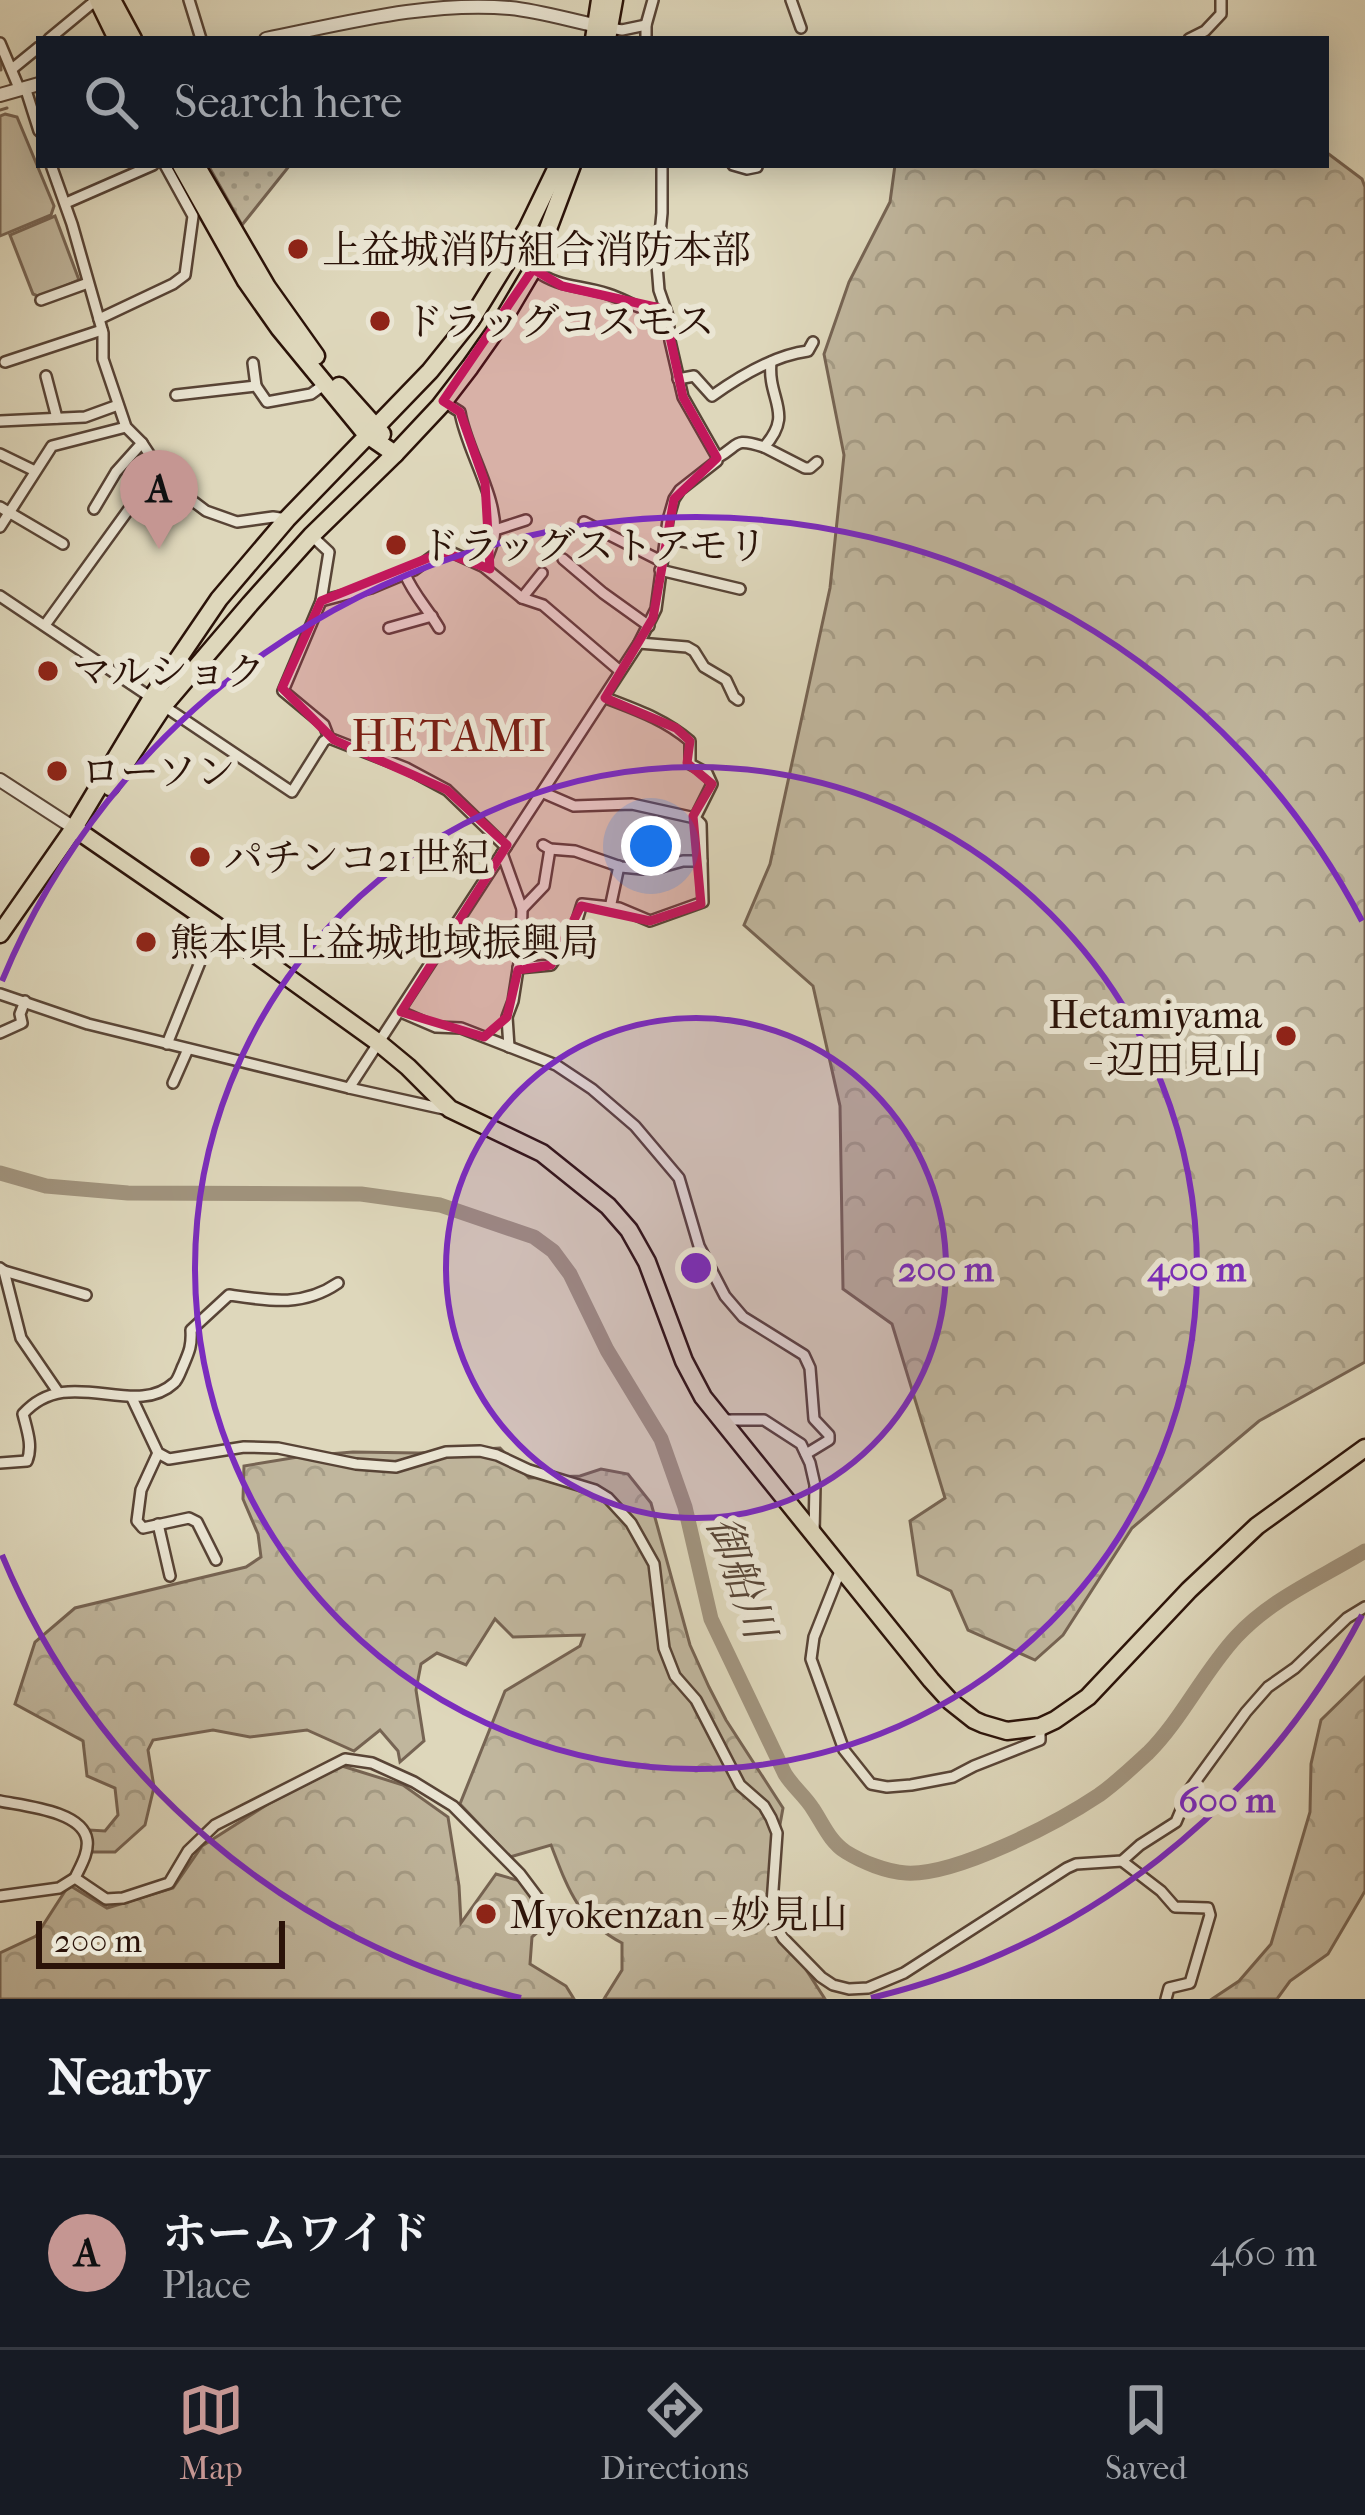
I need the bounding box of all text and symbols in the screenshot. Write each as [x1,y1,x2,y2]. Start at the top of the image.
search box [36,36,1329,168]
icon: search [78,69,144,135]
text: Search here [174,76,402,129]
place label: 上益城消防組合消防本部 [322,227,751,273]
marker: 上益城消防組合消防本部 [285,236,311,262]
place label: ドラッグコスモス [404,299,714,345]
marker: ドラッグコスモス [367,308,393,334]
pin: A [120,450,198,549]
place label: ドラッグストアモリ [420,523,767,569]
marker: ドラッグストアモリ [383,532,409,558]
place label: マルショク [72,649,265,695]
marker: マルショク [35,658,61,684]
district label: HETAMI [351,710,549,763]
place label: ローソン [81,749,235,795]
marker: ローソン [44,758,70,784]
your location [621,816,681,876]
place label: パチンコ21世紀 [224,835,490,881]
marker: パチンコ21世紀 [187,844,213,870]
place label: 熊本県上益城地域振興局 [170,920,599,966]
marker: 熊本県上益城地域振興局 [133,929,159,955]
place label: Hetamiyama - 辺田見山 [1048,992,1263,1083]
marker: Hetamiyama - 辺田見山 [1273,1023,1299,1049]
centre of rings [675,1247,717,1289]
text: 200 m [898,1248,995,1290]
text: 400 m [1147,1248,1247,1291]
water label: 御船川 [697,1510,786,1649]
text: 600 m [1179,1779,1277,1821]
place label: Myokenzan - 妙見山 [510,1892,848,1938]
marker: Myokenzan - 妙見山 [473,1901,499,1927]
scale bar [36,1915,285,1968]
text: 200 m [54,1922,142,1961]
text: Nearby [48,2047,209,2107]
text: ホームワイド [162,2208,431,2261]
text: A [74,2230,100,2276]
text: 460 m [1211,2230,1317,2276]
text: Place [162,2262,251,2308]
tab: Map [178,2377,244,2488]
tab: Directions [600,2377,749,2488]
tab: Saved [1105,2377,1187,2488]

